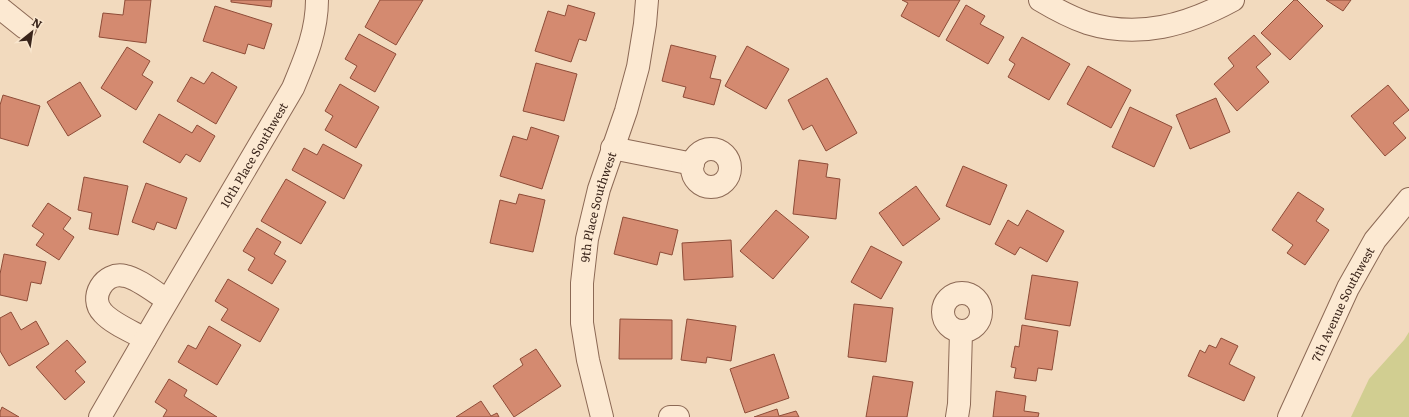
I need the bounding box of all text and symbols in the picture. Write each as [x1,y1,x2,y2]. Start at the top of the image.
north arrow [12,12,52,52]
text: N [30,13,45,32]
street label: 10th Place Southwest [216,99,292,211]
street label: 9th Place Southwest [575,149,620,263]
street label: 7th Avenue Southwest [1307,243,1379,364]

